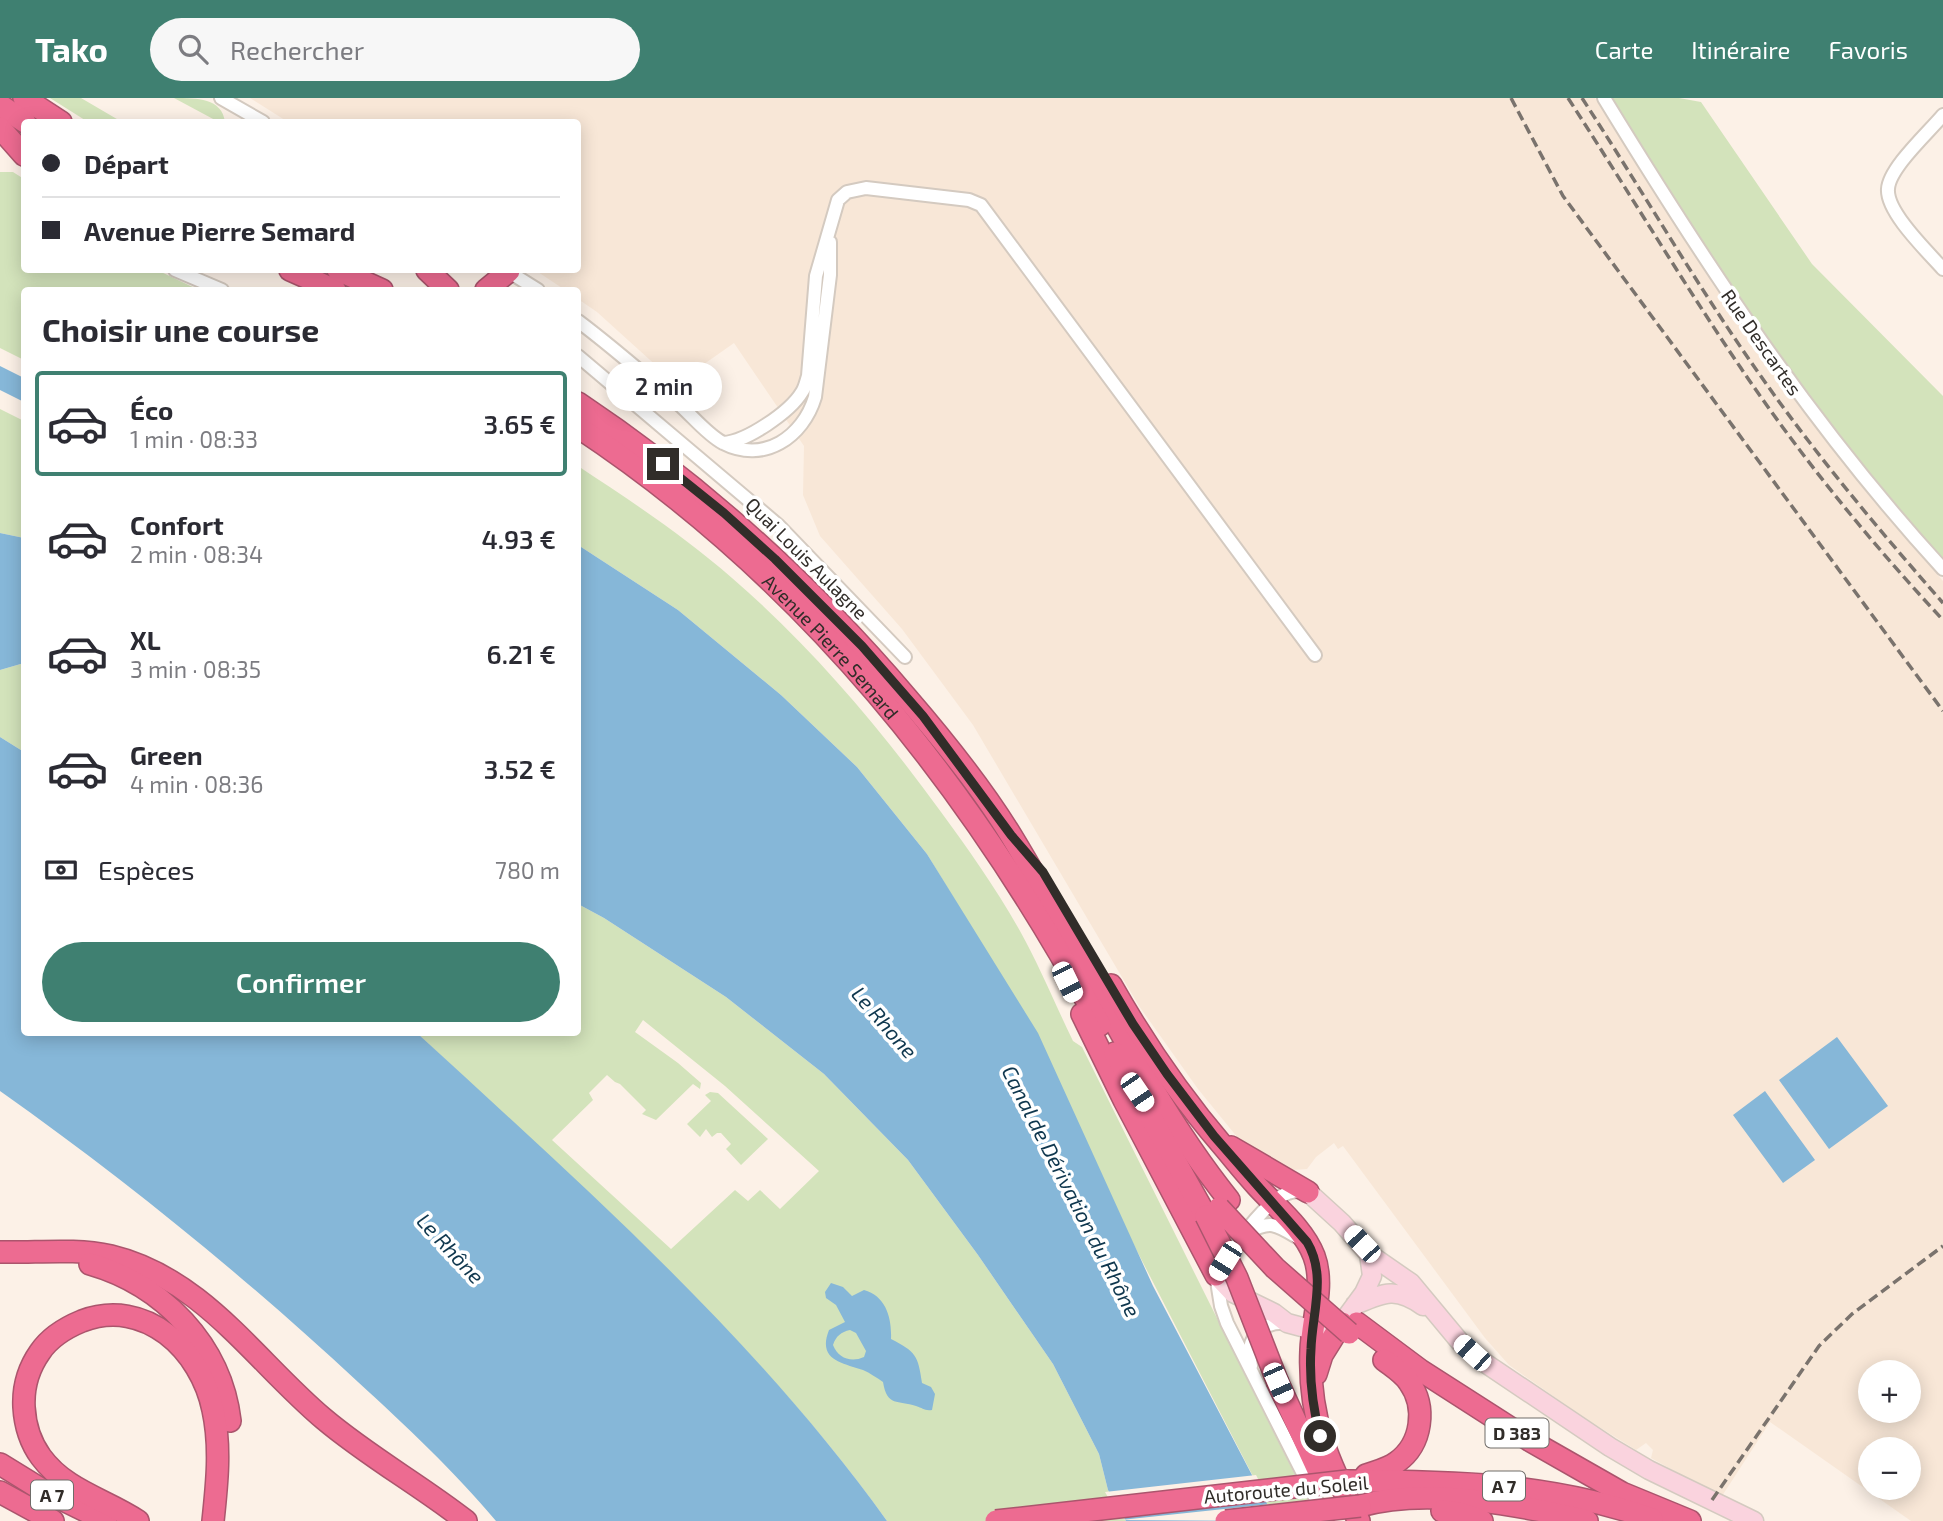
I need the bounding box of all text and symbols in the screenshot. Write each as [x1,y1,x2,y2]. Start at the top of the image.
search box [150,18,640,81]
text: Tako [35,29,108,69]
icon: search [174,30,212,68]
text: Rechercher [230,34,364,65]
text: Carte [1595,35,1653,64]
text: Itinéraire [1691,35,1790,64]
text: Favoris [1828,35,1908,64]
text: Départ [84,148,169,179]
text: Avenue Pierre Semard [84,215,355,246]
street label: Rue Descartes [1717,285,1807,399]
text: Choisir une course [42,310,319,348]
callout: 2 min [605,362,721,412]
text: 2 min [635,372,693,400]
icon: car [46,392,109,455]
text: Éco [130,394,173,425]
text: 3.65 € [484,408,556,439]
text: 1 min · 08:33 [130,425,258,453]
route end [647,448,679,480]
street label: Quai Louis Aulagne [741,492,873,624]
icon: car [46,507,109,570]
text: Confort [130,509,224,540]
text: 4.93 € [481,523,556,554]
text: 2 min · 08:34 [130,540,263,568]
street label: Avenue Pierre Semard [758,569,904,723]
icon: car [46,622,109,685]
text: XL [130,624,161,655]
text: 6.21 € [487,638,556,669]
text: 3 min · 08:35 [130,655,261,683]
icon: car [46,737,109,800]
text: Green [130,739,203,770]
text: 3.52 € [484,753,556,784]
text: 4 min · 08:36 [130,770,263,798]
icon: cash [42,851,80,889]
text: Espèces [98,854,195,885]
text: 780 m [495,856,560,884]
button: Confirmer [42,942,560,1022]
car [1049,959,1086,1005]
water label: Le Rhone [847,981,923,1063]
water label: Canal de Dérivation du Rhône [998,1061,1146,1321]
car [1117,1069,1158,1115]
water label: Le Rhône [412,1208,490,1288]
car [1340,1221,1385,1267]
car [1205,1238,1246,1284]
car [1450,1331,1495,1375]
car [1260,1360,1297,1406]
map controls [1858,1360,1921,1500]
button: + [1858,1360,1921,1423]
road number: D 383 [1486,1418,1548,1448]
route start [1304,1420,1336,1452]
button: − [1858,1437,1921,1500]
street label: Autoroute du Soleil [1203,1470,1370,1508]
road number: A 7 [1483,1471,1525,1500]
road number: A 7 [31,1480,73,1510]

